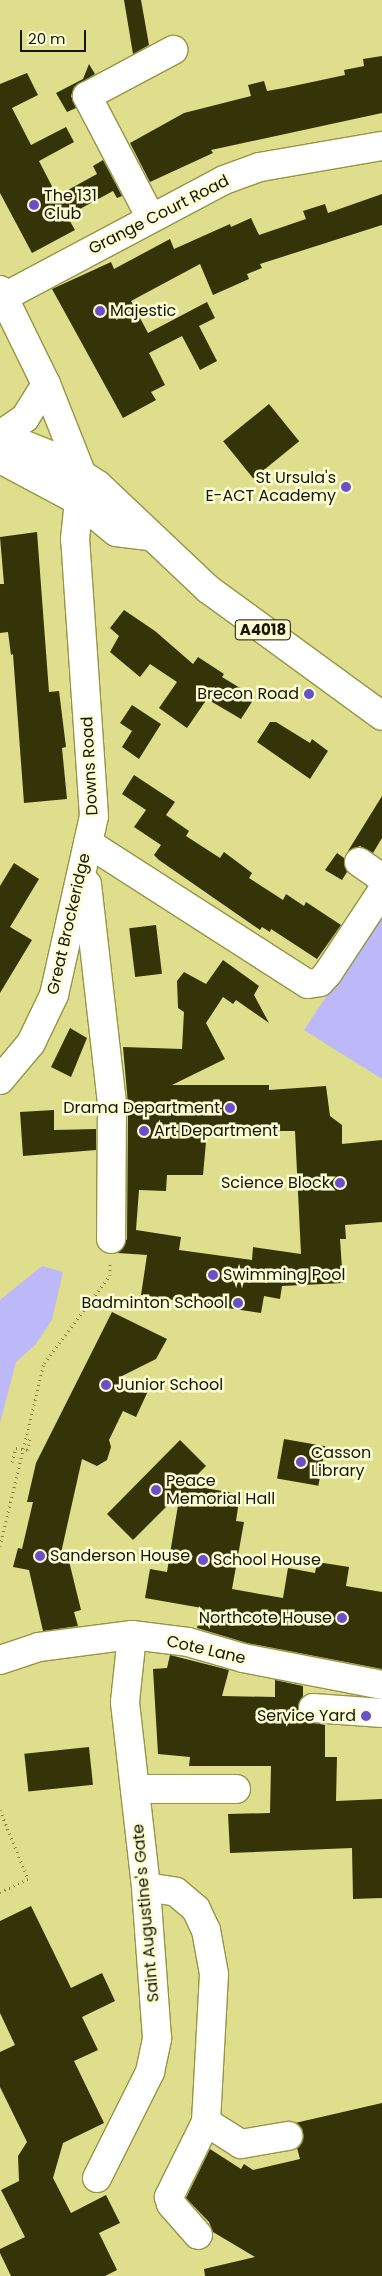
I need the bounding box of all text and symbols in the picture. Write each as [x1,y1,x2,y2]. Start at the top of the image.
scale bar [22,20,89,52]
text: 20 m [28,28,66,49]
street label: Grange Court Road [86,171,232,259]
place label: The 131 Club [44,186,97,224]
marker: The 131 Club [28,199,40,211]
place label: Majestic [110,301,176,321]
marker: Majestic [94,305,106,317]
place label: St Ursula's E-ACT Academy [205,468,336,506]
marker: St Ursula's E-ACT Academy [340,481,352,493]
road number: A4018 [234,618,292,642]
place label: Brecon Road [197,684,299,704]
marker: Brecon Road [303,688,315,700]
street label: Downs Road [78,716,102,816]
street label: Great Brockeridge [43,851,95,997]
place label: Drama Department [63,1098,220,1118]
marker: Drama Department [224,1102,236,1114]
place label: Art Department [154,1121,278,1141]
marker: Art Department [138,1125,150,1137]
place label: Science Block [221,1173,330,1193]
marker: Science Block [334,1177,346,1189]
place label: Swimming Pool [223,1265,345,1285]
marker: Swimming Pool [207,1269,219,1281]
place label: Badminton School [82,1293,228,1313]
marker: Badminton School [232,1297,244,1309]
place label: Junior School [116,1375,223,1395]
marker: Junior School [100,1379,112,1391]
place label: Casson Library [311,1443,371,1481]
marker: Casson Library [295,1456,307,1468]
place label: Peace Memorial Hall [166,1471,275,1509]
marker: Peace Memorial Hall [150,1484,162,1496]
place label: Sanderson House [50,1546,190,1566]
marker: Sanderson House [34,1550,46,1562]
place label: School House [213,1550,321,1570]
marker: School House [197,1554,209,1566]
place label: Northcote House [199,1608,332,1628]
marker: Northcote House [336,1612,348,1624]
street label: Cote Lane [165,1632,247,1668]
place label: Service Yard [257,1706,356,1726]
marker: Service Yard [360,1710,372,1722]
street label: Saint Augustine's Gate [129,1823,163,2003]

